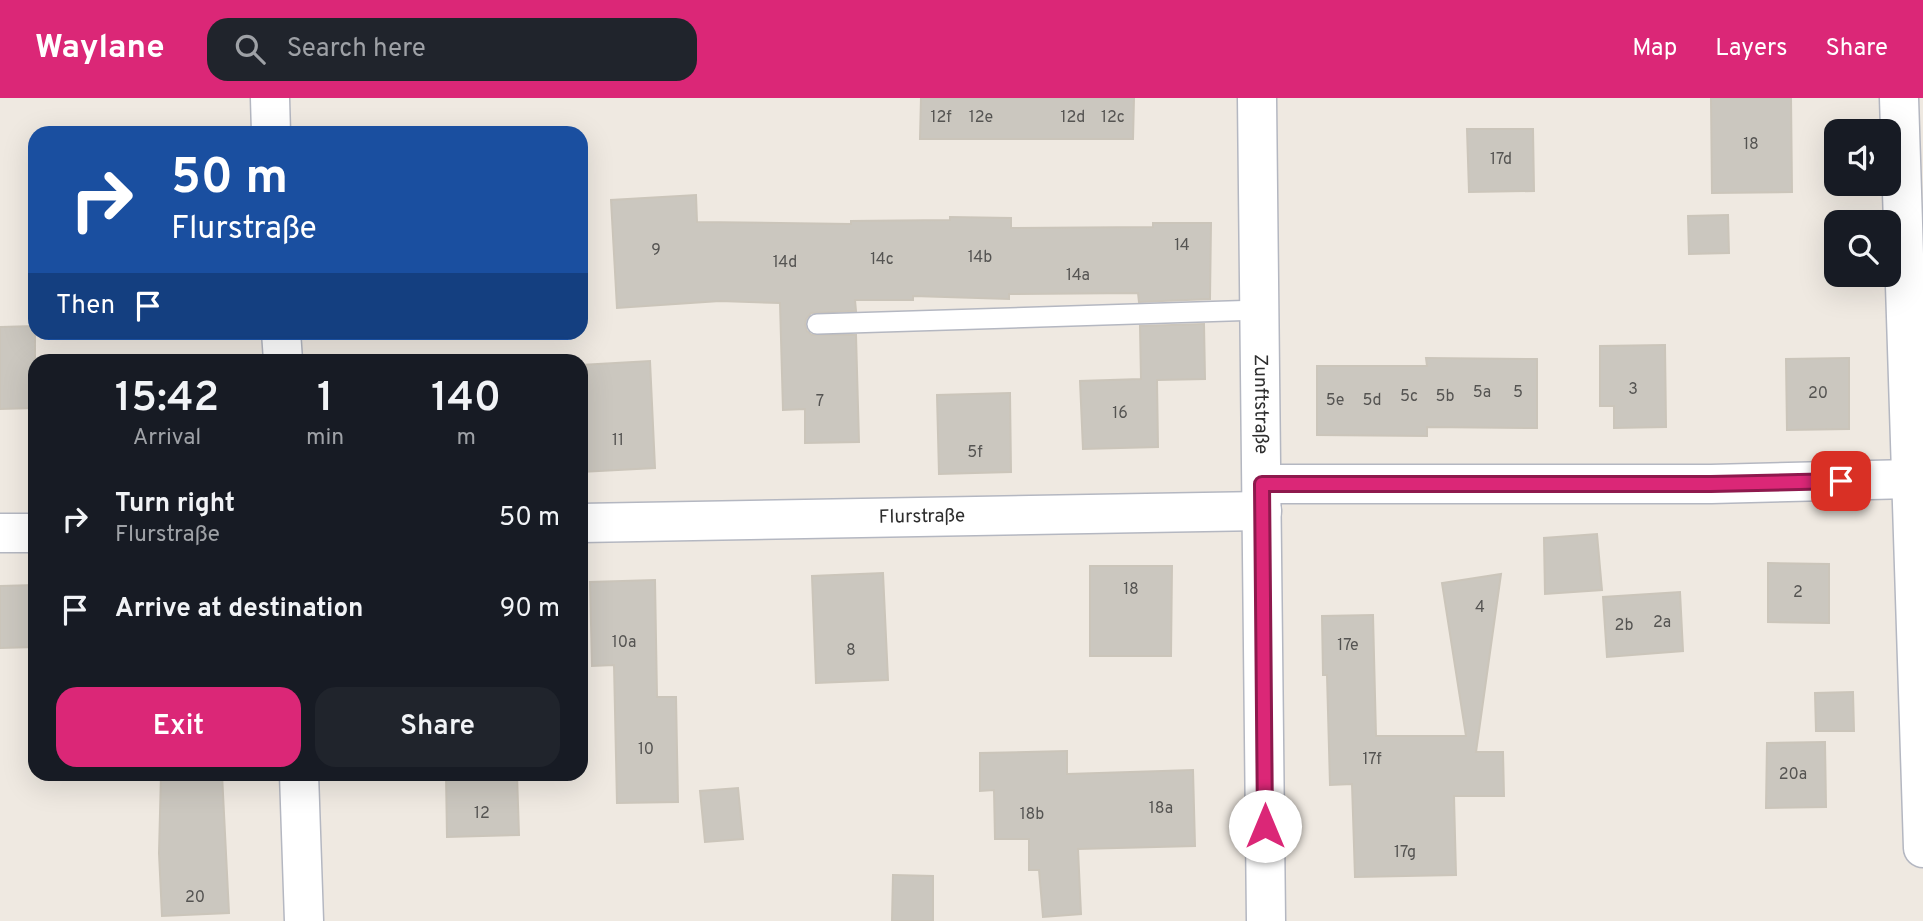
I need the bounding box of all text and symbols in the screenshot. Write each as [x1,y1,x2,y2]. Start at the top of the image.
search box [207,18,697,81]
text: Waylane [35,28,165,70]
icon: search [231,30,269,68]
text: Search here [287,33,426,66]
text: Map [1632,34,1677,64]
text: Layers [1715,34,1787,64]
text: Share [1825,34,1888,64]
house number: 12f [930,108,952,128]
house number: 12e [969,108,993,128]
house number: 12d [1061,108,1085,128]
house number: 12c [1101,108,1125,128]
map controls [1824,119,1901,287]
button: sound [1824,119,1901,196]
house number: 18 [1743,135,1759,155]
text: 50 m [171,149,288,211]
house number: 17d [1490,150,1512,170]
icon: right [56,154,147,245]
text: Flurstraße [171,210,317,250]
button: search [1824,210,1901,287]
house number: 14 [1174,236,1190,256]
house number: 9 [651,241,661,261]
house number: 14b [968,248,992,268]
house number: 14c [870,250,894,270]
house number: 14d [773,253,797,273]
house number: 14a [1066,266,1090,286]
icon: arrive [129,287,167,325]
text: Then [56,290,115,323]
street label: Zunftstraße [1248,354,1273,454]
text: 15:42 [115,373,219,426]
text: 1 [317,373,333,426]
text: 140 [431,373,501,426]
house number: 3 [1628,380,1638,400]
house number: 5a [1473,383,1491,403]
house number: 5 [1513,383,1523,403]
house number: 20 [1808,384,1828,404]
house number: 5c [1400,387,1418,407]
house number: 5b [1436,387,1454,407]
house number: 5e [1326,391,1344,411]
house number: 5d [1363,391,1381,411]
house number: 7 [816,392,824,412]
house number: 16 [1112,404,1128,424]
text: Arrival [133,424,201,453]
text: min [306,424,344,453]
text: m [456,424,476,453]
house number: 11 [612,431,624,451]
house number: 5f [967,443,983,463]
pin [1811,451,1871,511]
icon: arrive [1822,462,1860,500]
text: Turn right [115,488,235,521]
icon: right [56,500,94,538]
text: 50 m [499,502,560,535]
street label: Flurstraße [878,504,965,530]
text: Flurstraße [115,521,220,550]
house number: 18 [1123,580,1139,600]
house number: 2 [1793,583,1803,603]
icon: arrive [56,591,94,629]
text: Arrive at destination [115,593,363,626]
text: 90 m [500,593,560,626]
house number: 4 [1475,598,1485,618]
house number: 2a [1653,613,1671,633]
house number: 2b [1615,616,1633,636]
house number: 10a [612,633,636,653]
house number: 17e [1337,636,1359,656]
house number: 8 [846,641,856,661]
button: Exit [56,687,301,767]
button: Share [315,687,560,767]
house number: 10 [638,740,654,760]
house number: 17f [1362,750,1382,770]
house number: 20a [1779,765,1807,785]
position arrow [1228,789,1302,863]
house number: 18a [1149,799,1173,819]
house number: 12 [474,804,490,824]
house number: 18b [1020,805,1044,825]
house number: 17g [1394,843,1416,863]
house number: 20 [185,888,205,908]

